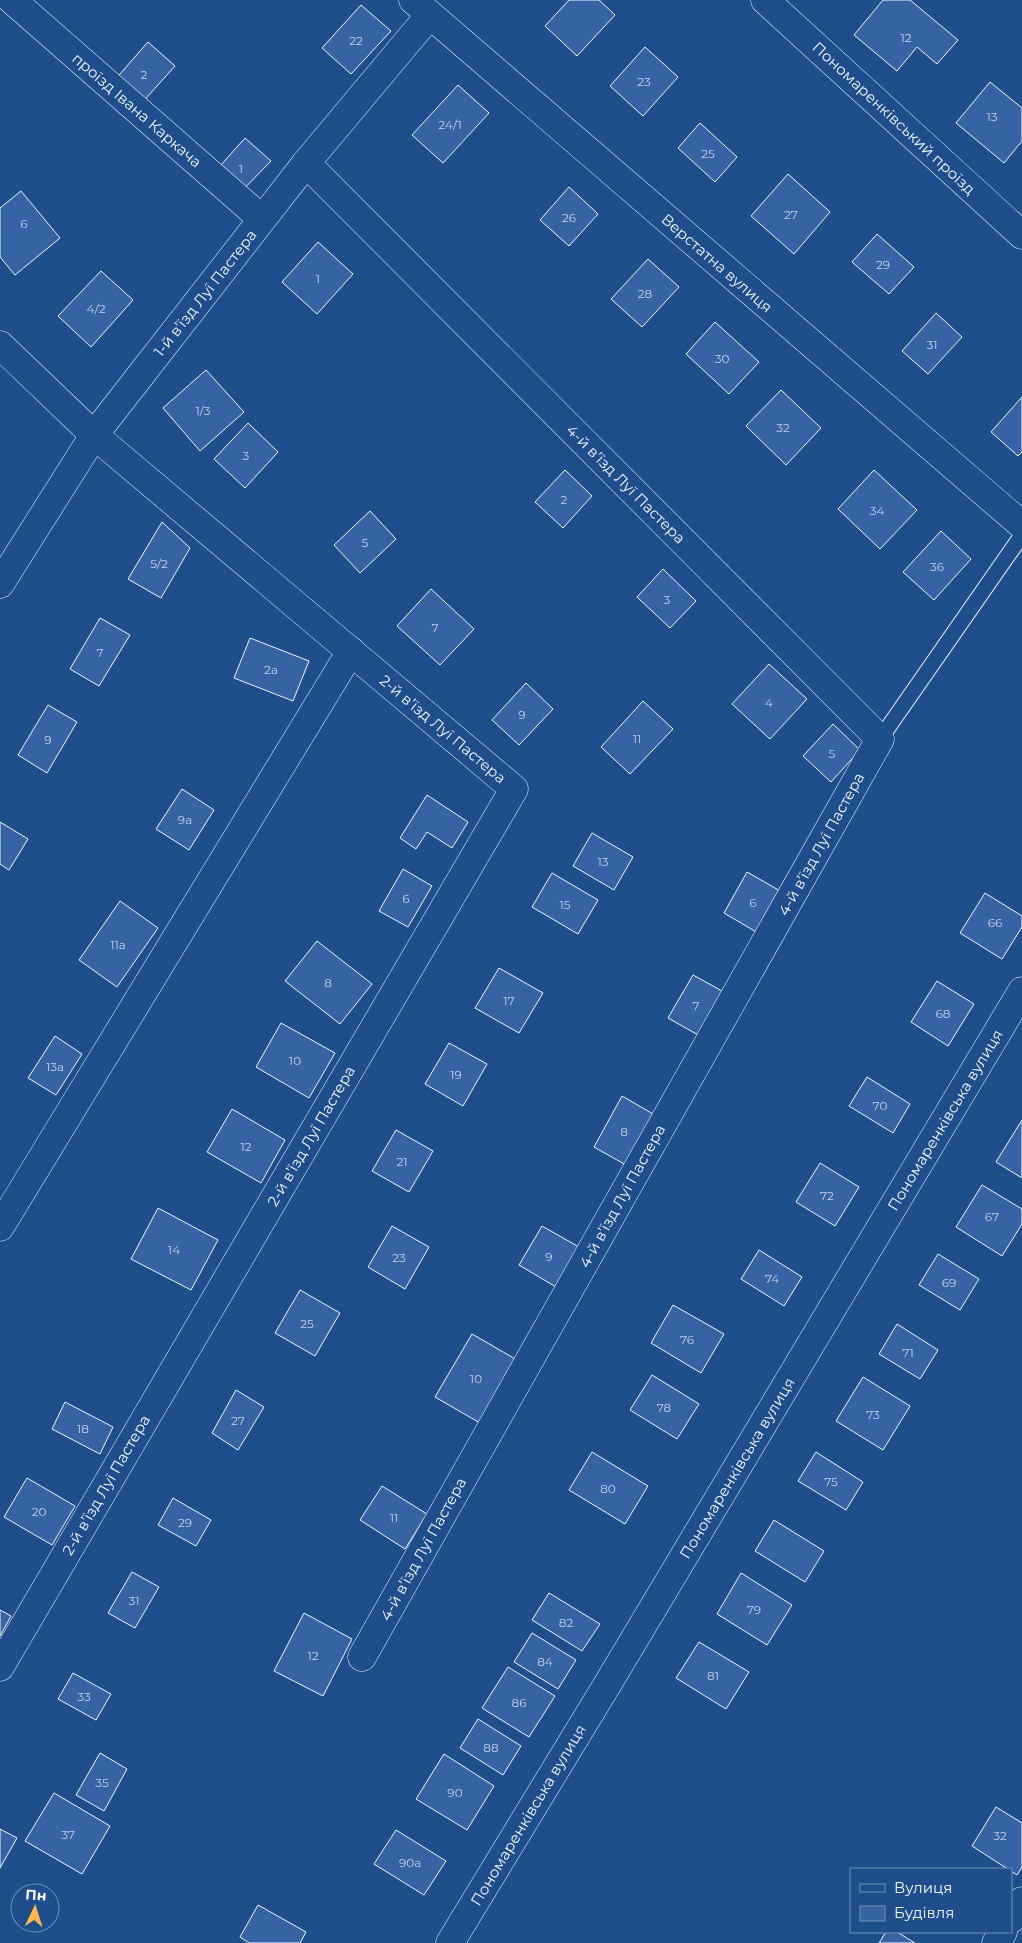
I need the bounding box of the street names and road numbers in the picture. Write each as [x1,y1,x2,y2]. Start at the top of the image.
street label: Пономаренківський проїзд [809,37,980,199]
street label: проїзд Івана Каркача [68,49,206,171]
street label: Верстатна вулиця [658,210,776,316]
street label: 1-й в’їзд Луї Пастера [150,226,260,360]
street label: 4-й в’їзд Луї Пастера [562,420,690,548]
street label: 2-й в’їзд Луї Пастера [376,671,510,787]
street label: 4-й в’їзд Луї Пастера [774,769,868,919]
street label: Пономаренківська вулиця [883,1026,1007,1214]
street label: 2-й в’їзд Луї Пастера [263,1062,359,1210]
street label: 4-й в’їзд Луї Пастера [575,1121,669,1271]
street label: Пономаренківська вулиця [675,1374,799,1562]
street label: 2-й в’їзд Луї Пастера [58,1411,154,1559]
street label: 4-й в’їзд Луї Пастера [376,1474,470,1624]
street label: Пономаренківська вулиця [466,1721,590,1909]

